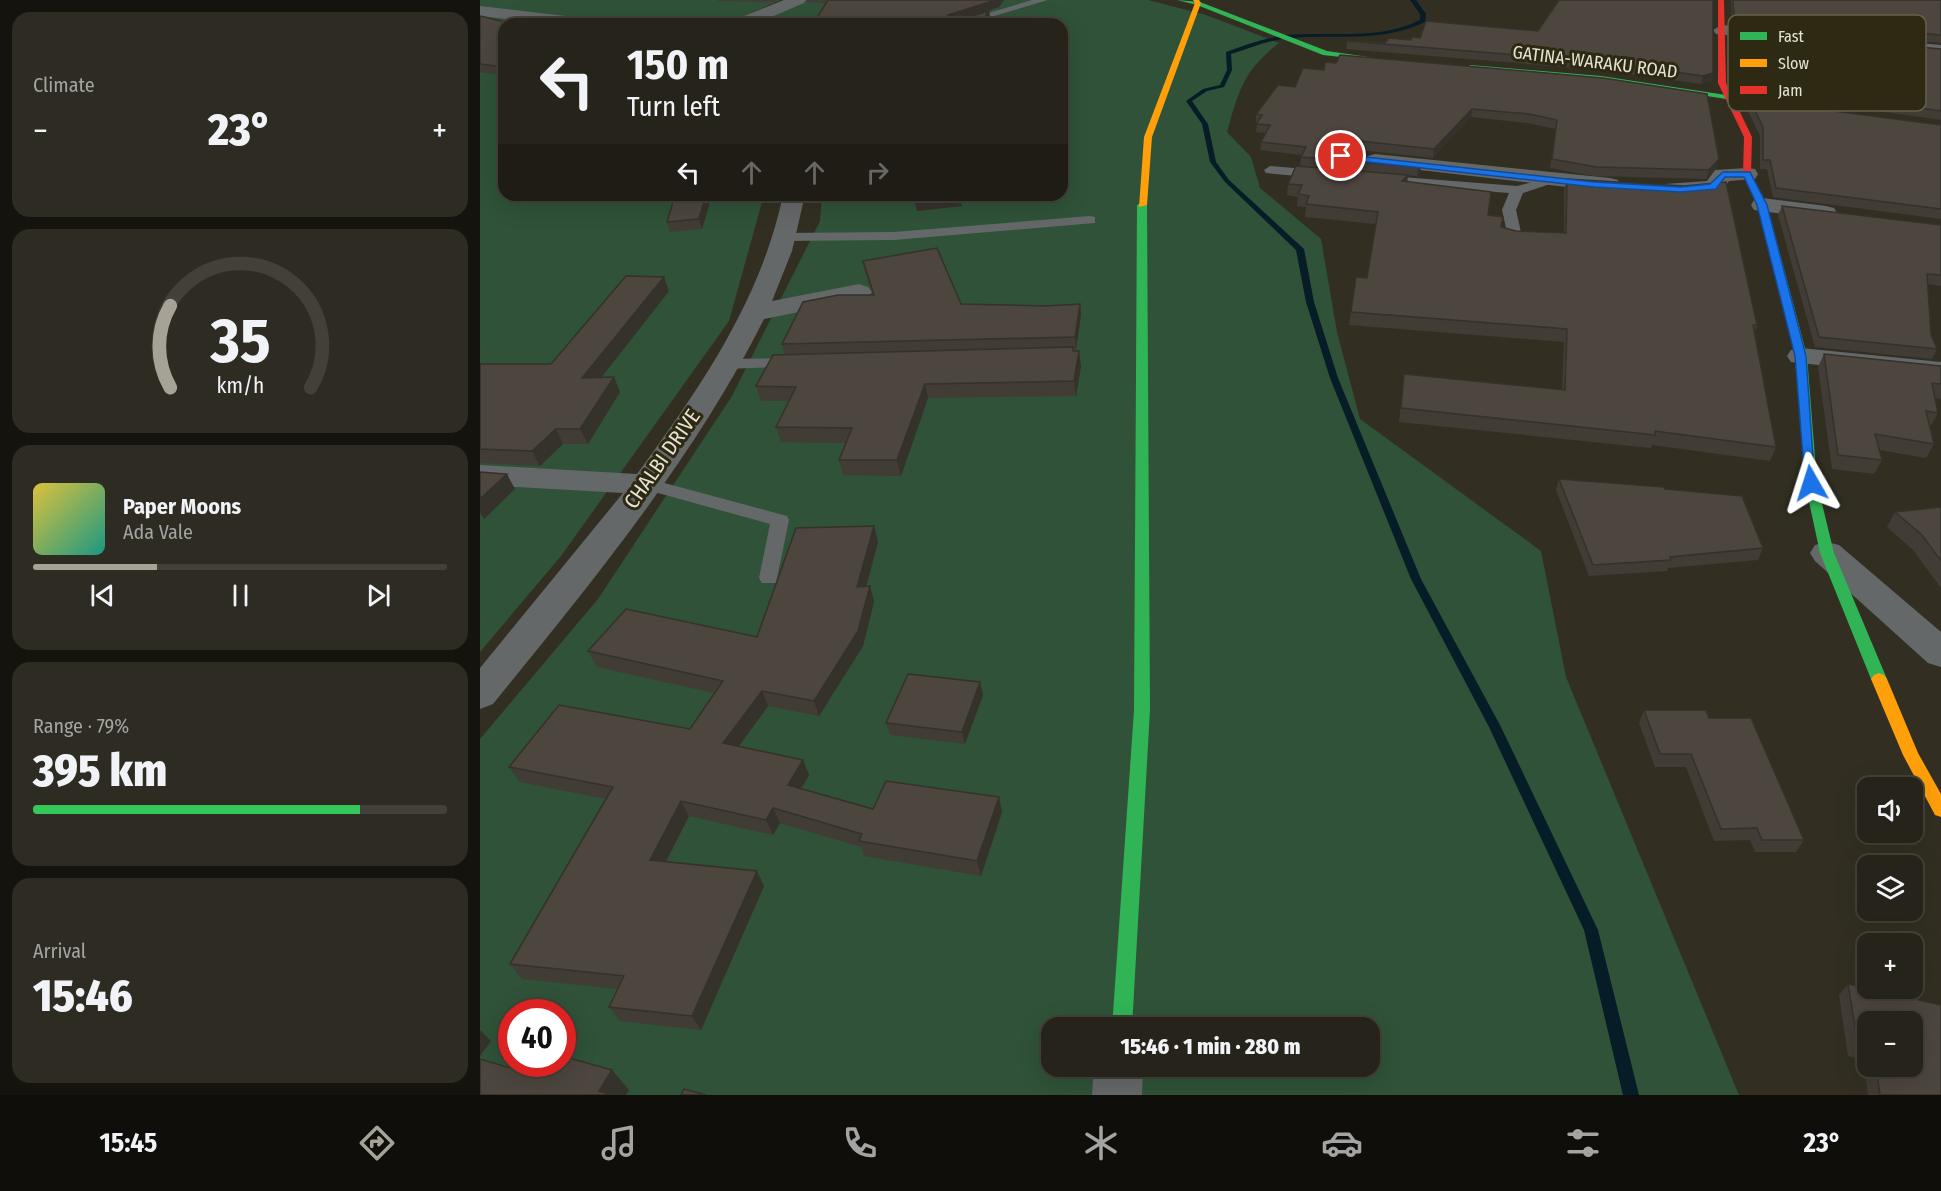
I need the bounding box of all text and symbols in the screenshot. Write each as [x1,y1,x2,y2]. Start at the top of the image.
legend [1728,15,1926,111]
text: Fast [1778,27,1805,46]
text: 150 m [627,40,729,90]
street label: GATINA-WARAKU ROAD [1511,41,1679,83]
icon: left [528,42,606,120]
text: Slow [1778,54,1809,73]
text: Climate [33,73,95,97]
text: Jam [1778,81,1803,100]
text: Turn left [627,91,720,123]
text: 23° [208,103,272,157]
text: − [33,111,48,151]
text: + [432,111,447,151]
pin [1315,130,1366,181]
icon: arrive [1324,139,1357,172]
icon: left [672,156,705,189]
icon: ahead [735,156,768,189]
icon: ahead [798,156,831,189]
icon: right [861,156,894,189]
text: 35 [209,304,270,379]
text: km/h [216,373,264,399]
street label: CHALBI DRIVE [618,404,706,514]
position arrow [1779,451,1843,515]
text: Paper Moons [123,493,241,520]
text: Ada Vale [123,520,193,544]
icon: previous [86,579,119,612]
icon: pause [224,579,257,612]
icon: next [362,579,395,612]
text: Range · 79% [33,714,129,738]
text: 395 km [33,744,167,798]
map controls [1857,777,1923,1077]
button: sound [1857,777,1923,843]
button: layers [1857,855,1923,921]
button: + [1857,933,1923,999]
text: Arrival [33,939,86,963]
text: 15:46 [33,969,133,1023]
speed limit sign: 40 [498,999,576,1077]
button: − [1857,1011,1923,1077]
text: 15:46 · 1 min · 280 m [1121,1033,1300,1060]
icon: directions [356,1122,398,1164]
icon: music [598,1122,640,1164]
icon: phone [839,1122,881,1164]
icon: climate [1080,1122,1122,1164]
icon: car [1321,1122,1363,1164]
icon: filters [1562,1122,1604,1164]
text: 15:45 [100,1127,157,1159]
text: 23° [1803,1127,1841,1159]

